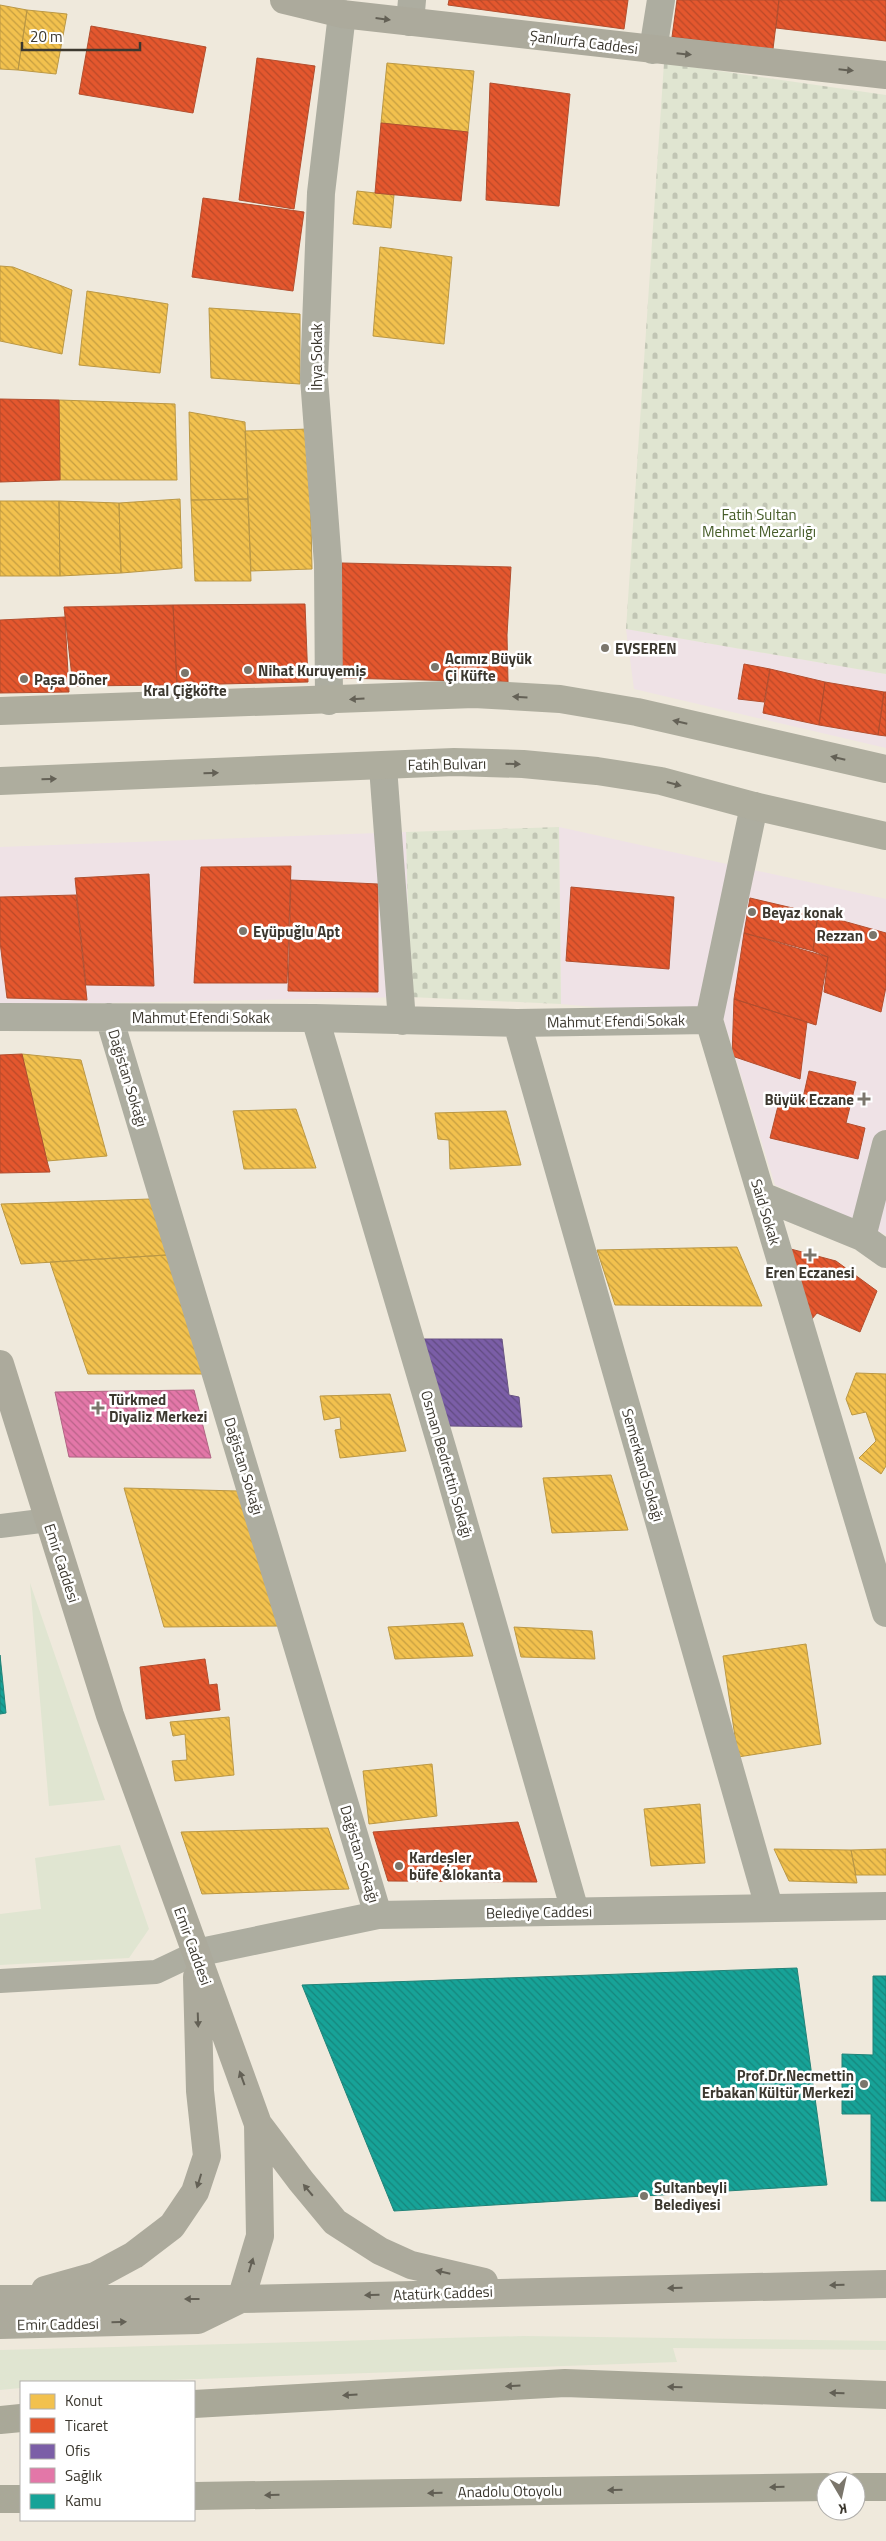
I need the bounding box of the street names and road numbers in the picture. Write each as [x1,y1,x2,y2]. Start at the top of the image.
street label: Şanlıurfa Caddesi [529,24,639,60]
street label: İhya Sokak [305,323,328,391]
street label: Fatih Bulvarı [408,752,486,776]
street label: Mahmut Efendi Sokak [132,1006,270,1029]
street label: Mahmut Efendi Sokak [547,1008,685,1034]
street label: Dağistan Sokağı [102,1026,154,1130]
street label: Said Sokak [745,1176,787,1248]
street label: Osman Bedrettin Sokağı [415,1388,479,1540]
street label: Semerkand Sokağı [616,1406,670,1524]
street label: Dağistan Sokağı [218,1414,270,1518]
street label: Emir Caddesi [38,1520,86,1606]
street label: Dağistan Sokağı [334,1802,386,1906]
street label: Belediye Caddesi [486,1900,592,1924]
street label: Emir Caddesi [168,1904,218,1988]
street label: Atatürk Caddesi [393,2280,493,2306]
street label: Emir Caddesi [17,2312,99,2336]
street label: Anadolu Otoyolu [458,2479,562,2503]

